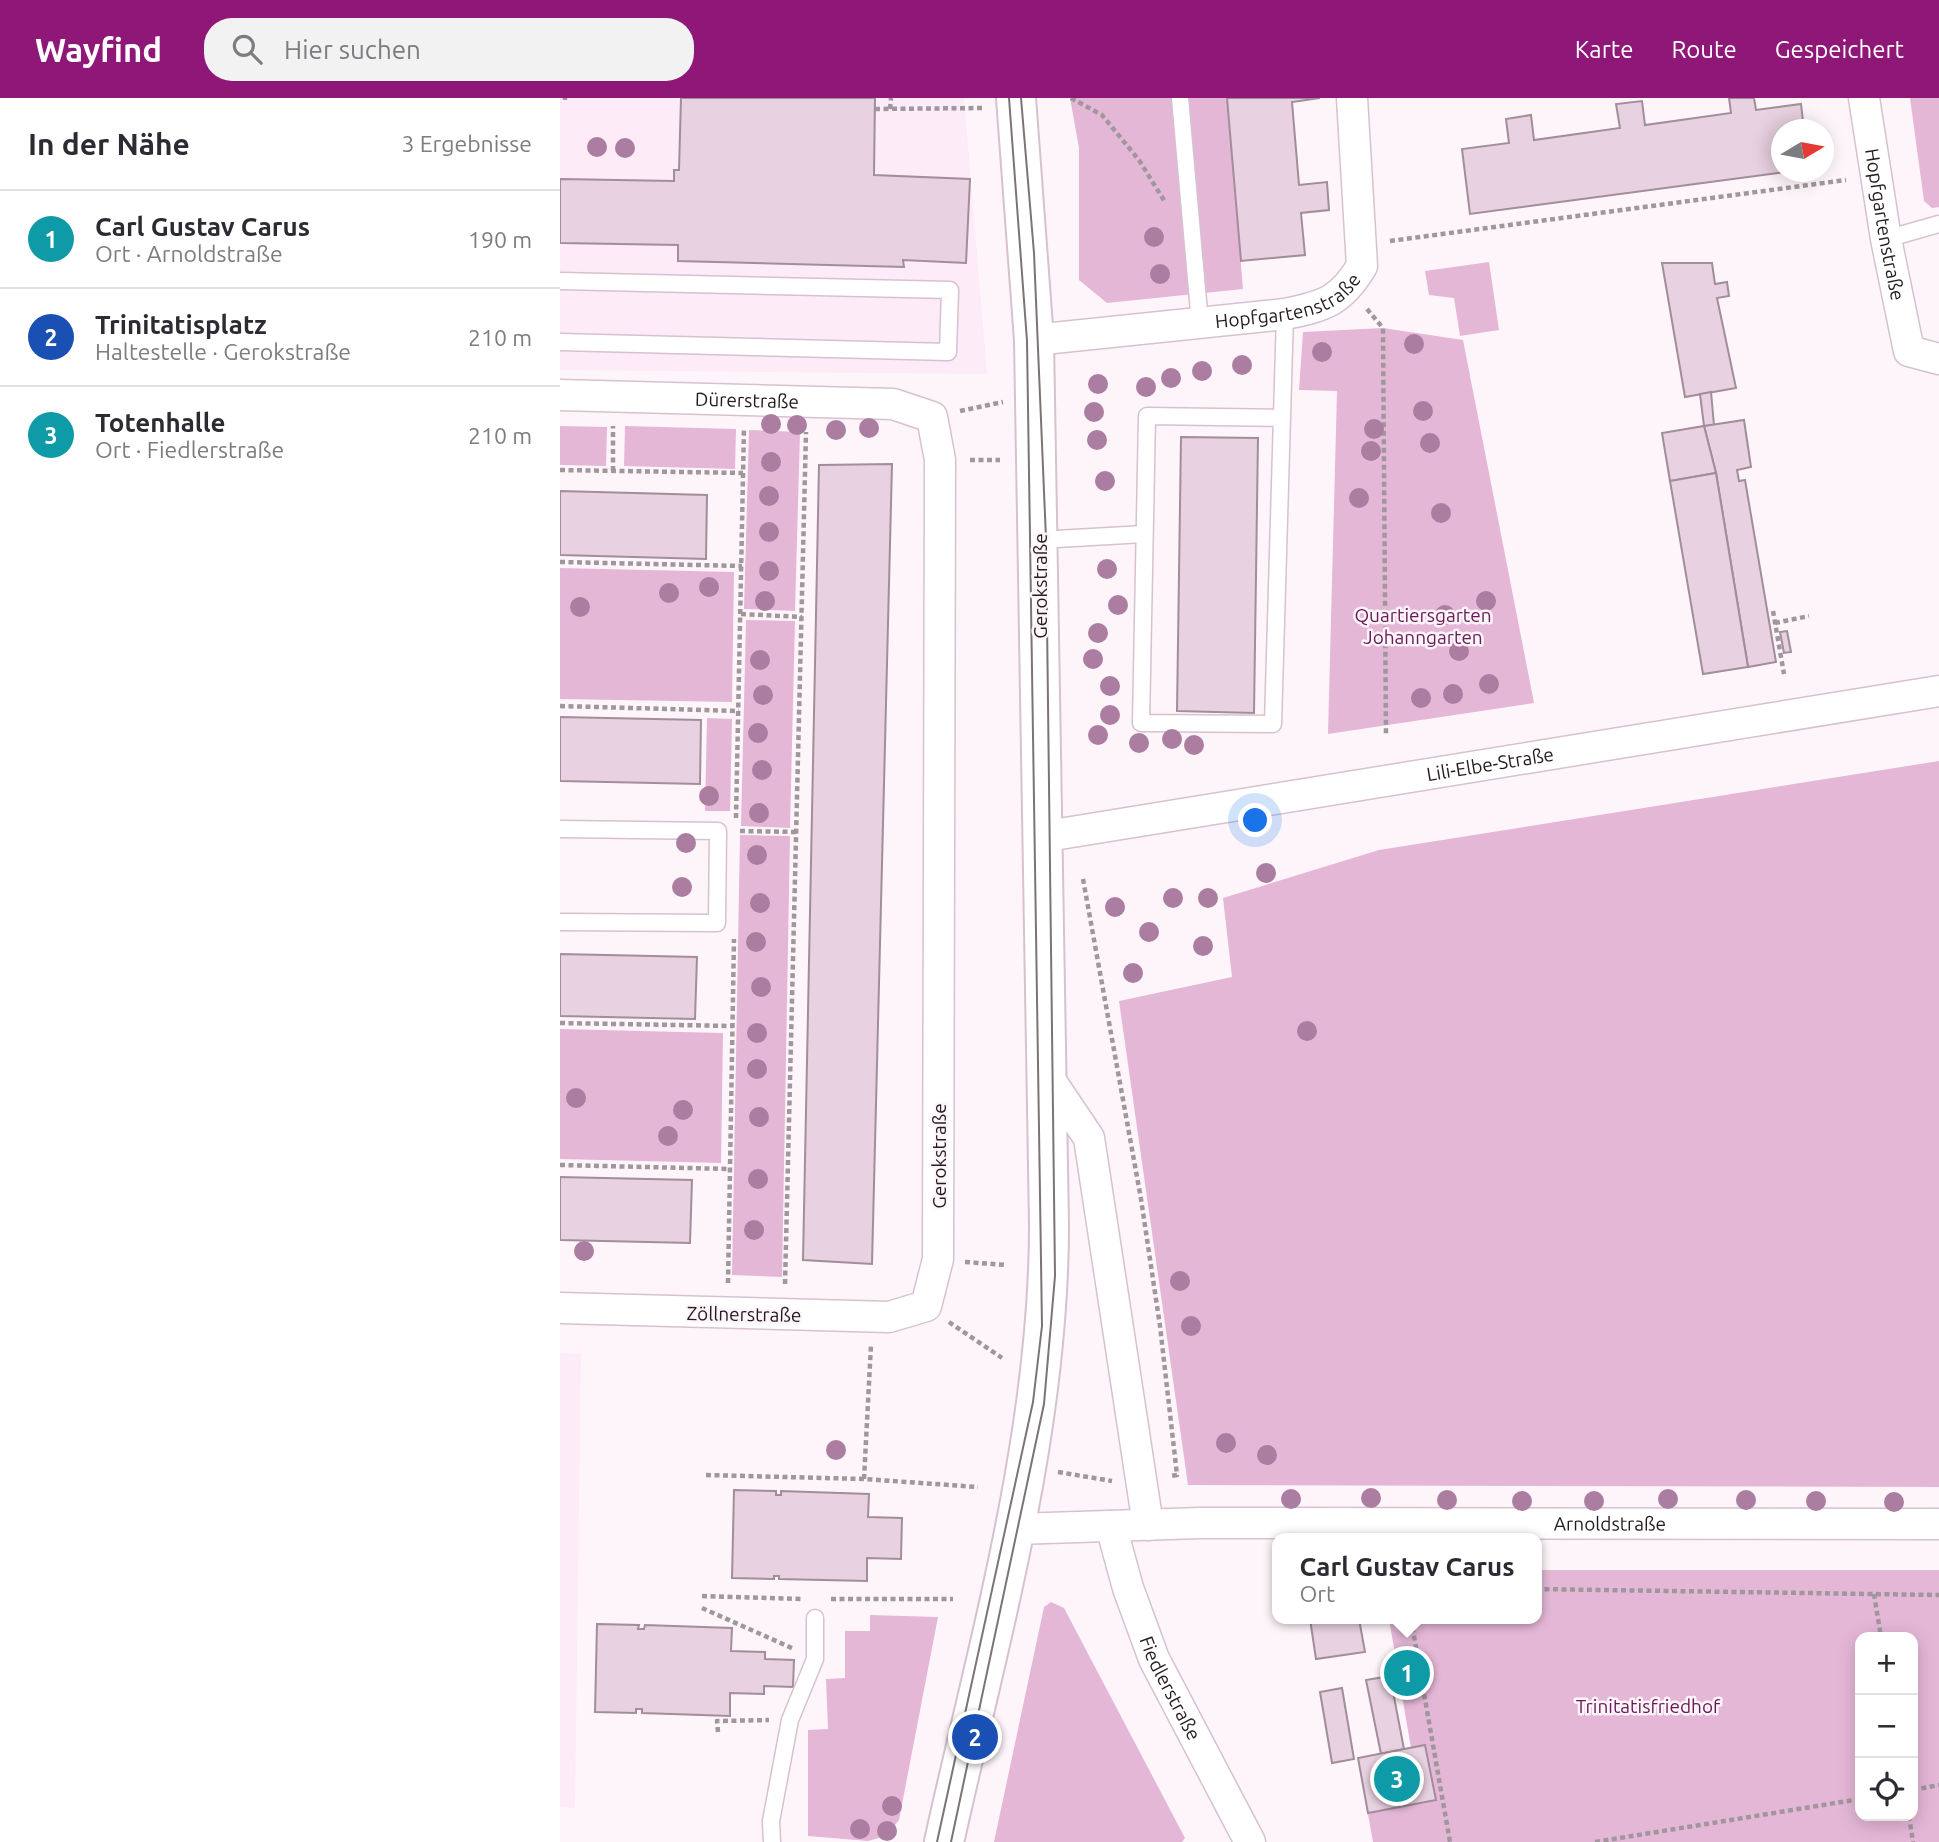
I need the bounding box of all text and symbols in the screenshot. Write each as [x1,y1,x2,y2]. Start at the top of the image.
search box [204,18,694,81]
icon: search [228,30,266,68]
text: Wayfind [35,31,162,68]
text: Hier suchen [284,35,421,64]
text: Karte [1575,36,1633,63]
text: Route [1671,36,1737,63]
text: Gespeichert [1775,36,1904,63]
north arrow [1771,119,1834,182]
text: In der Nähe [28,127,190,161]
text: 3 Ergebnisse [401,131,532,156]
street label: Hopfgartenstraße [1861,147,1909,302]
text: Carl Gustav Carus [95,212,310,241]
text: 1 [45,227,57,252]
text: 190 m [468,227,532,252]
text: Ort · Arnoldstraße [95,241,283,266]
street label: Hopfgartenstraße [1214,269,1365,332]
text: Trinitatisplatz [95,310,267,339]
text: 2 [45,325,57,350]
text: 210 m [468,325,532,350]
text: Haltestelle · Gerokstraße [95,339,351,364]
street label: Dürerstraße [695,388,799,412]
text: Totenhalle [95,408,226,437]
text: 3 [45,423,57,448]
text: 210 m [468,423,532,448]
text: Ort · Fiedlerstraße [95,437,284,462]
street label: Gerokstraße [1029,533,1051,639]
park label: Quartiersgarten Johanngarten [1354,604,1492,648]
street label: Lili-Elbe-Straße [1425,743,1555,785]
your location [1238,803,1272,837]
street label: Gerokstraße [928,1103,950,1209]
street label: Zöllnerstraße [686,1302,802,1326]
street label: Arnoldstraße [1554,1512,1666,1535]
popup [1272,1533,1542,1624]
text: Carl Gustav Carus [1300,1552,1514,1581]
text: Ort [1300,1581,1335,1606]
map controls [1855,1632,1918,1821]
button: + [1855,1632,1918,1695]
street label: Fiedlerstraße [1136,1633,1206,1744]
pin: 1 [1384,1647,1430,1699]
park label: Trinitatisfriedhof [1576,1695,1721,1717]
button: − [1855,1695,1918,1758]
pin: 2 [952,1711,998,1763]
pin: 3 [1374,1753,1420,1805]
button: locate [1855,1758,1918,1821]

